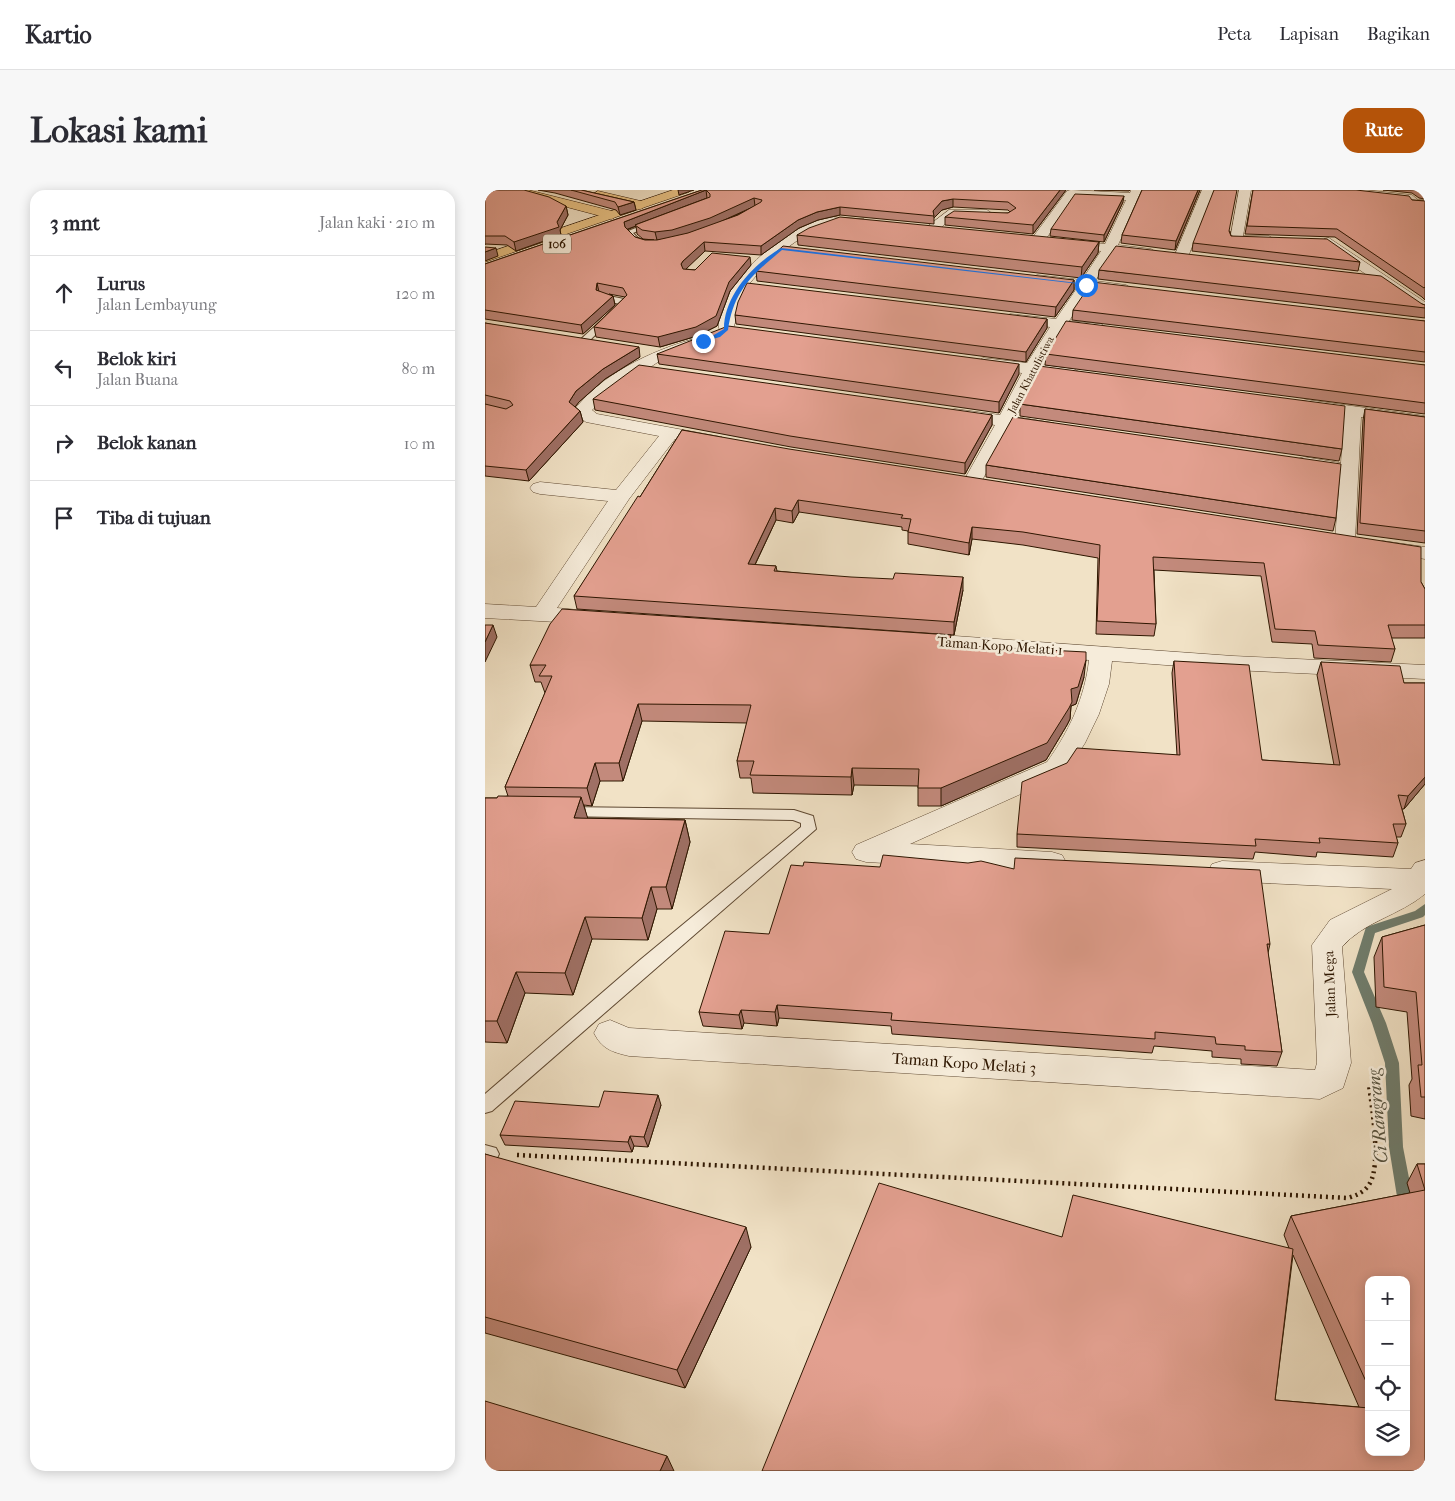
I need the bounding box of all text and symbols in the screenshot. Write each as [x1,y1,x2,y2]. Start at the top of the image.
text: Kartio [25,21,92,49]
text: Peta [1217,24,1251,45]
text: Lapisan [1279,24,1339,45]
text: Bagikan [1367,24,1430,45]
button: Rute [1343,108,1425,153]
text: Lokasi kami [30,110,207,151]
text: 3 mnt [50,211,100,235]
text: Jalan kaki · 210 m [319,213,435,232]
road number: 106 [543,234,571,254]
text: Lurus [97,273,145,295]
route start [1075,274,1098,297]
icon: ahead [50,279,78,307]
text: 120 m [396,284,435,303]
text: Jalan Lembayung [97,295,216,314]
route end [692,330,715,353]
street label: Jalan Khatulistiwa [1005,333,1057,417]
text: Belok kiri [97,348,176,370]
icon: left [50,354,78,382]
text: 80 m [401,359,435,378]
text: Jalan Buana [97,370,178,389]
icon: right [50,429,78,457]
text: Belok kanan [97,432,197,454]
text: 10 m [404,434,435,453]
icon: arrive [50,504,78,532]
text: Tiba di tujuan [97,507,211,529]
street label: Taman Kopo Melati 1 [937,633,1063,659]
street label: Jalan Mega [1320,950,1340,1019]
street label: Taman Kopo Melati 3 [891,1048,1037,1078]
water label: Ci Rangrang [1363,1067,1393,1164]
map controls [1365,1276,1410,1456]
button: + [1365,1276,1410,1321]
button: − [1365,1321,1410,1366]
button: locate [1365,1366,1410,1411]
button: layers [1365,1411,1410,1456]

